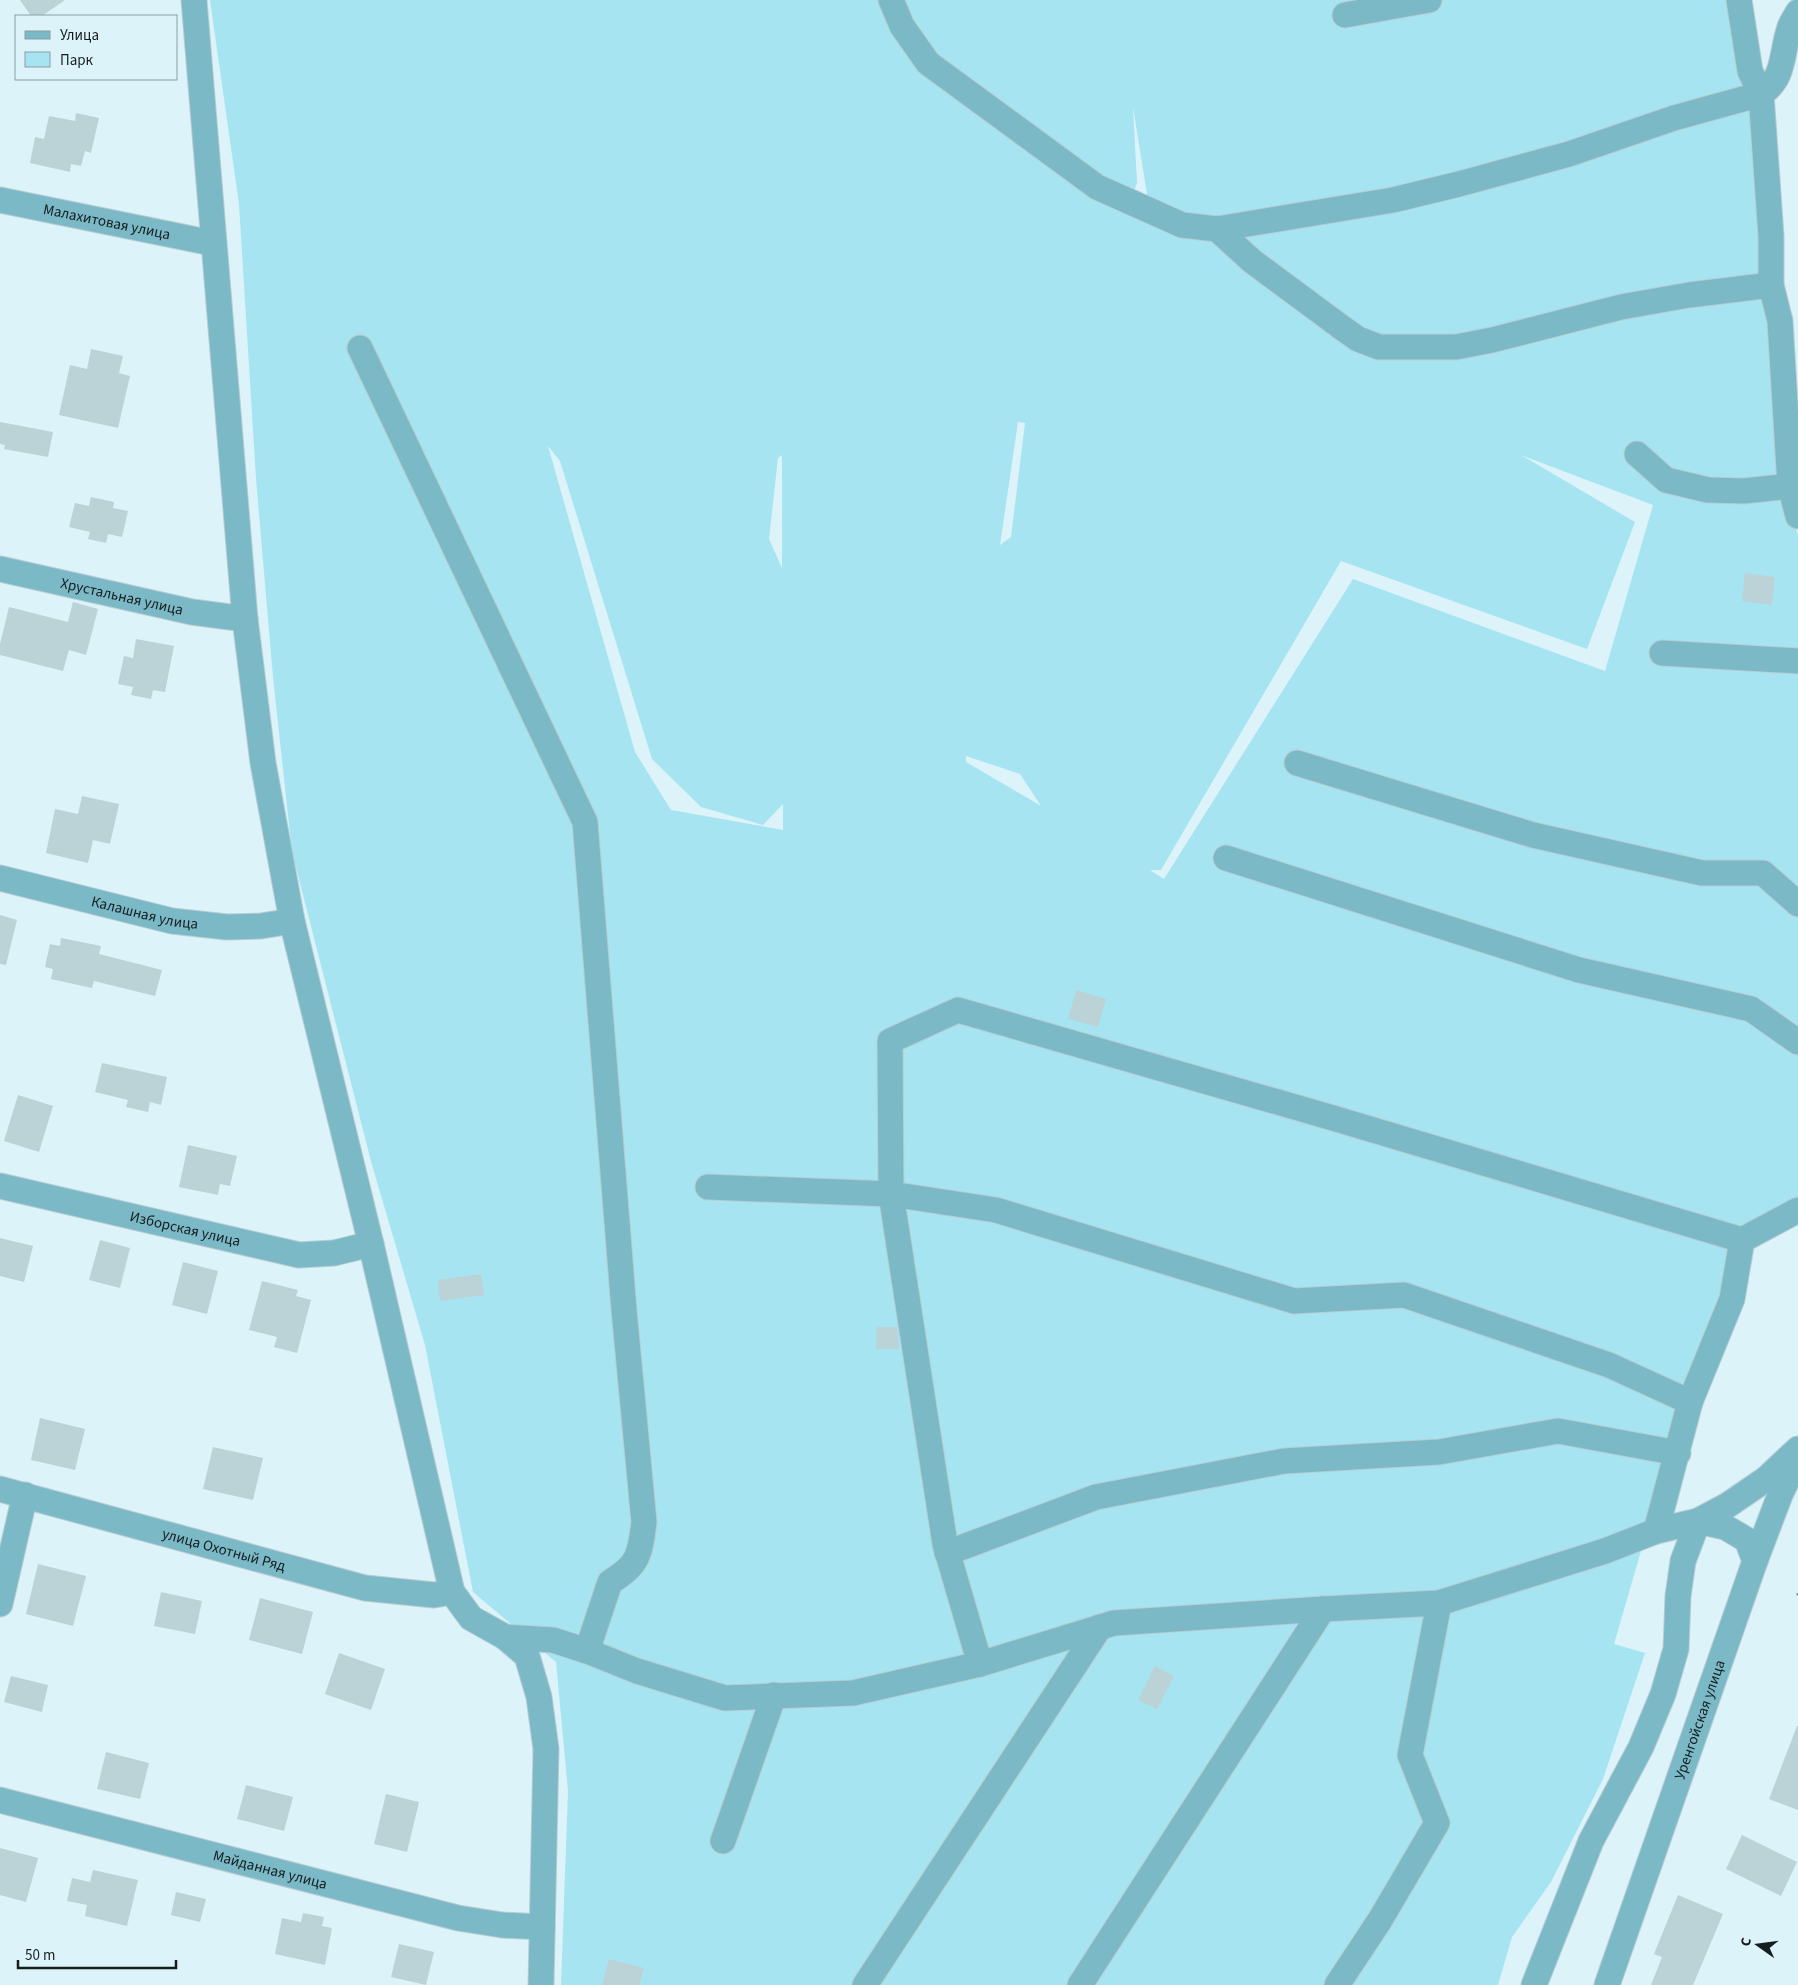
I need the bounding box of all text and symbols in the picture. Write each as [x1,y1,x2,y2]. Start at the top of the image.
legend [15,15,178,80]
text: Улица [60,25,99,46]
text: Парк [60,50,94,71]
street label: Малахитовая улица [41,199,172,245]
street label: Хрустальная улица [59,572,185,620]
street label: Калашная улица [89,891,199,934]
street label: Изборская улица [128,1206,243,1252]
street label: улица Охотный Ряд [160,1523,288,1577]
street label: Уренгойская улица [1669,1657,1730,1782]
street label: Майданная улица [211,1845,330,1894]
north arrow [1733,1920,1783,1970]
text: С [1736,1936,1757,1948]
scale bar [18,1938,175,1970]
text: 50 m [25,1945,55,1966]

